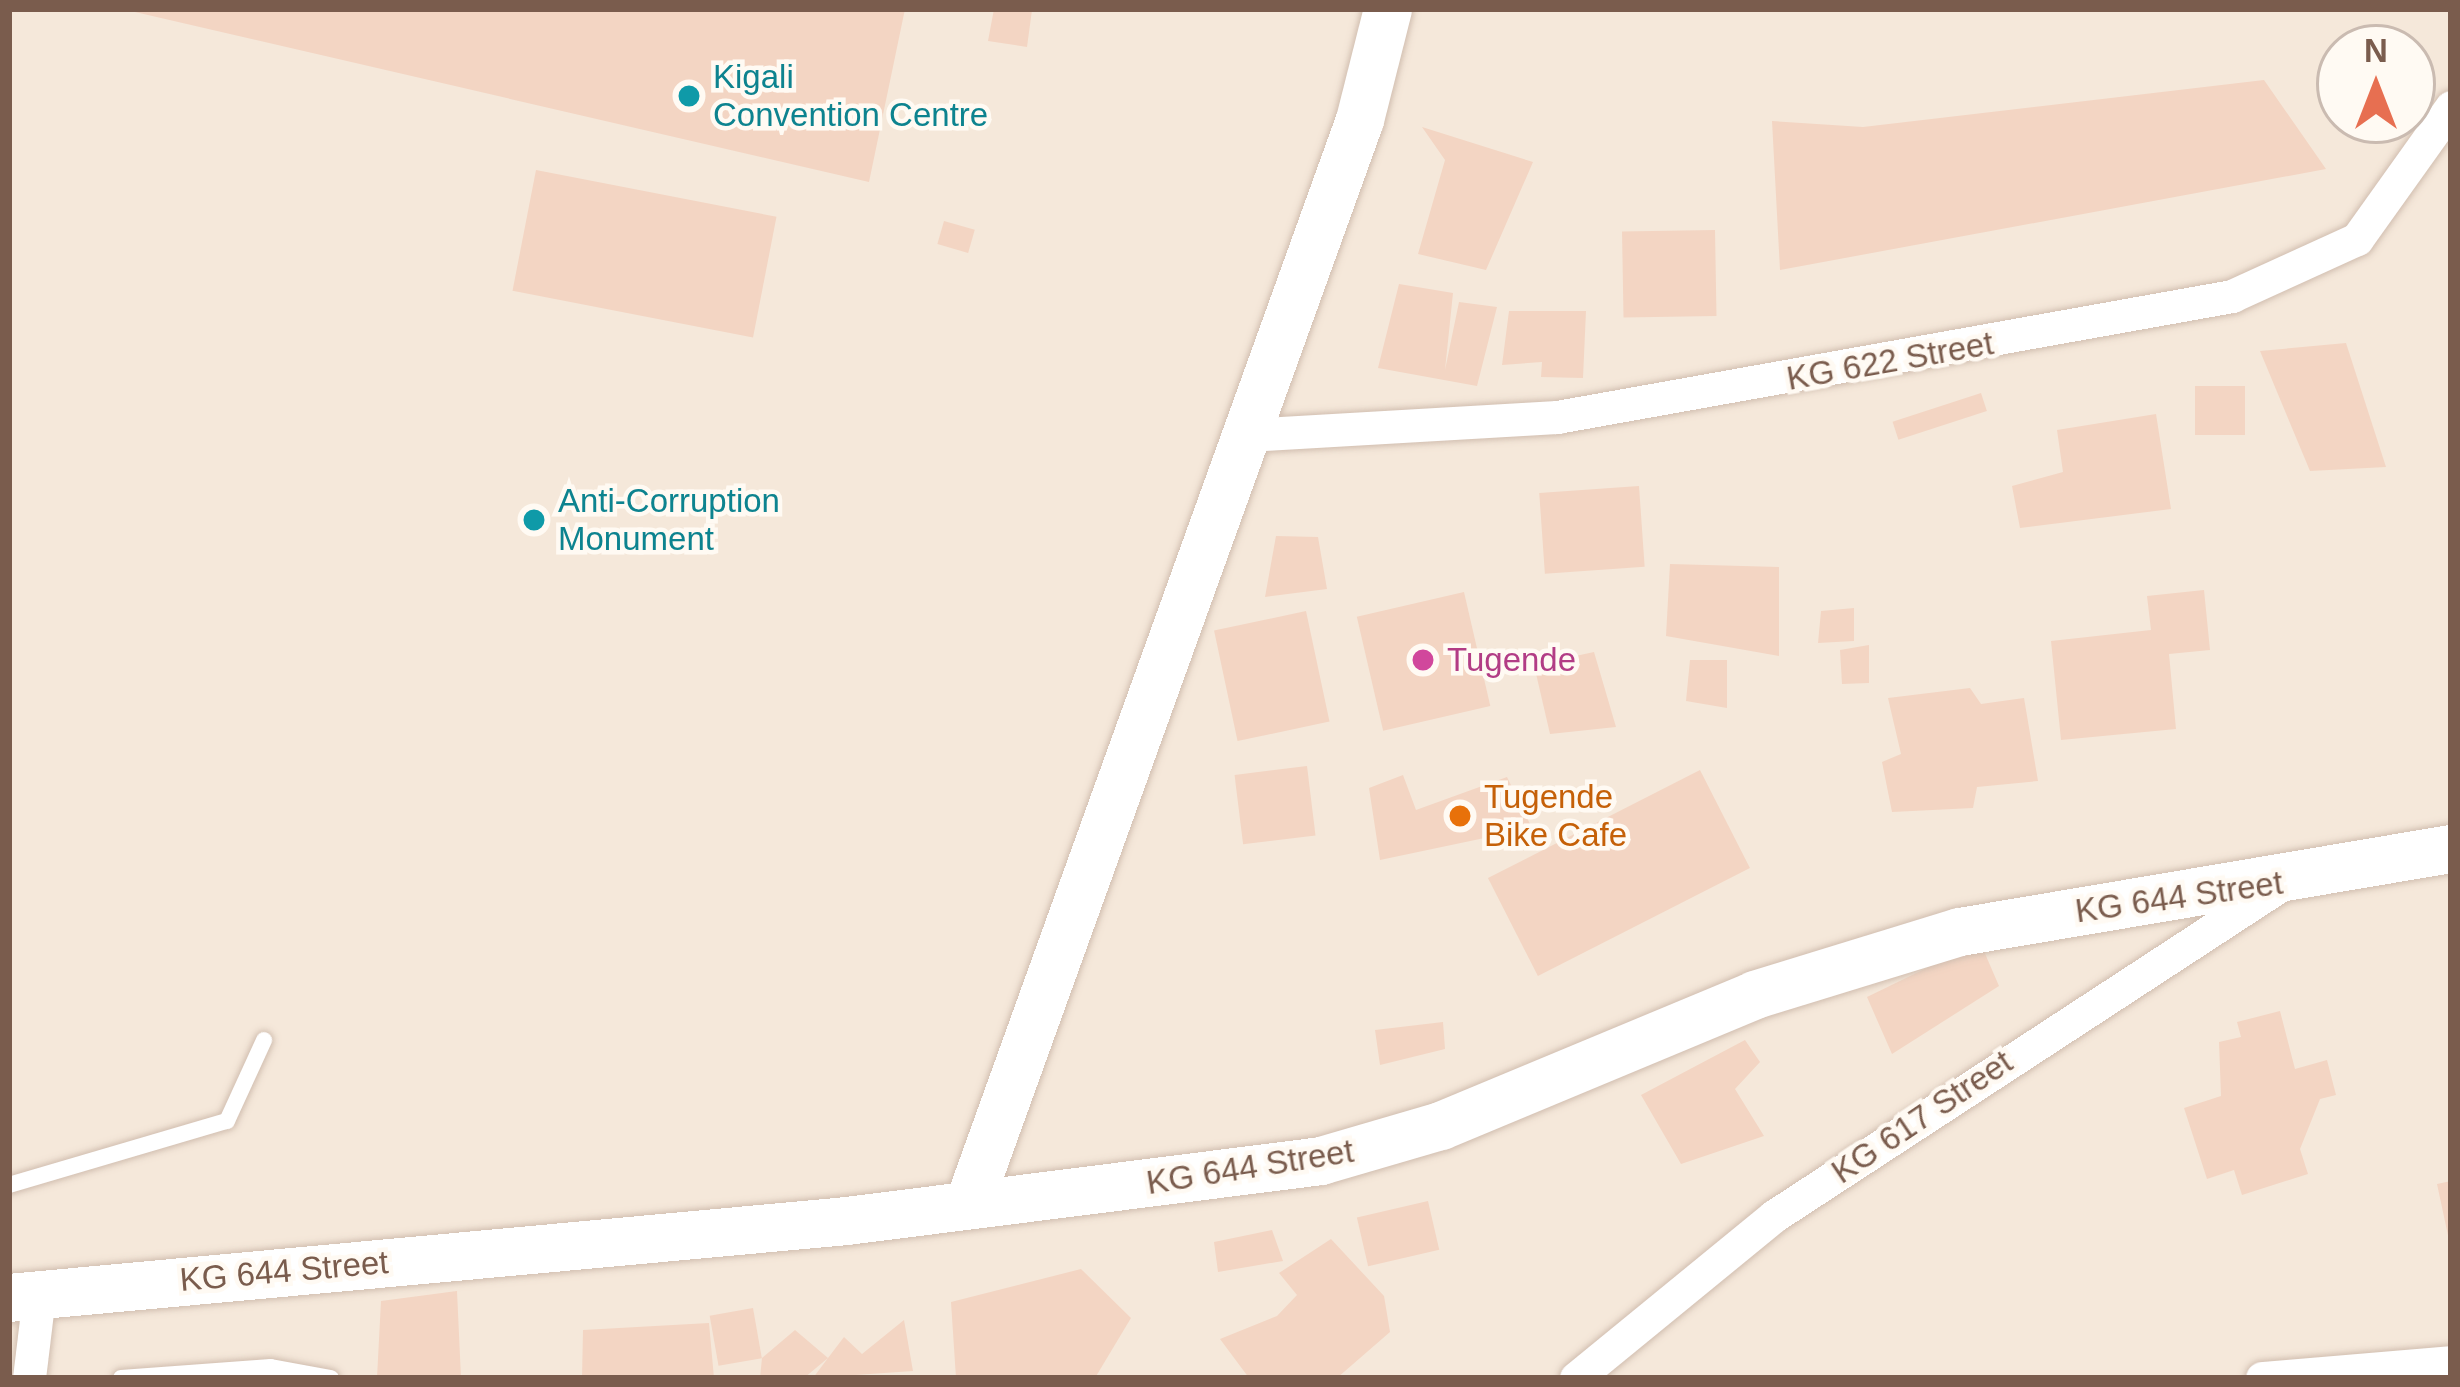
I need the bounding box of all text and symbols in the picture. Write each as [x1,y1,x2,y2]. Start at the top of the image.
north arrow [2316,24,2436,144]
text: N [2364,32,2388,69]
place label: Kigali Convention Centre [713,57,988,135]
marker: Kigali Convention Centre [676,83,702,109]
street label: KG 622 Street [1784,323,1996,399]
place label: Anti-Corruption Monument [558,481,780,559]
marker: Anti-Corruption Monument [521,507,547,533]
place label: Tugende [1447,640,1576,680]
marker: Tugende [1410,647,1436,673]
place label: Tugende Bike Cafe [1484,777,1627,855]
marker: Tugende Bike Cafe [1447,803,1473,829]
street label: KG 644 Street [2073,863,2285,931]
street label: KG 617 Street [1824,1042,2020,1192]
street label: KG 644 Street [1144,1131,1356,1203]
street label: KG 644 Street [178,1242,390,1300]

